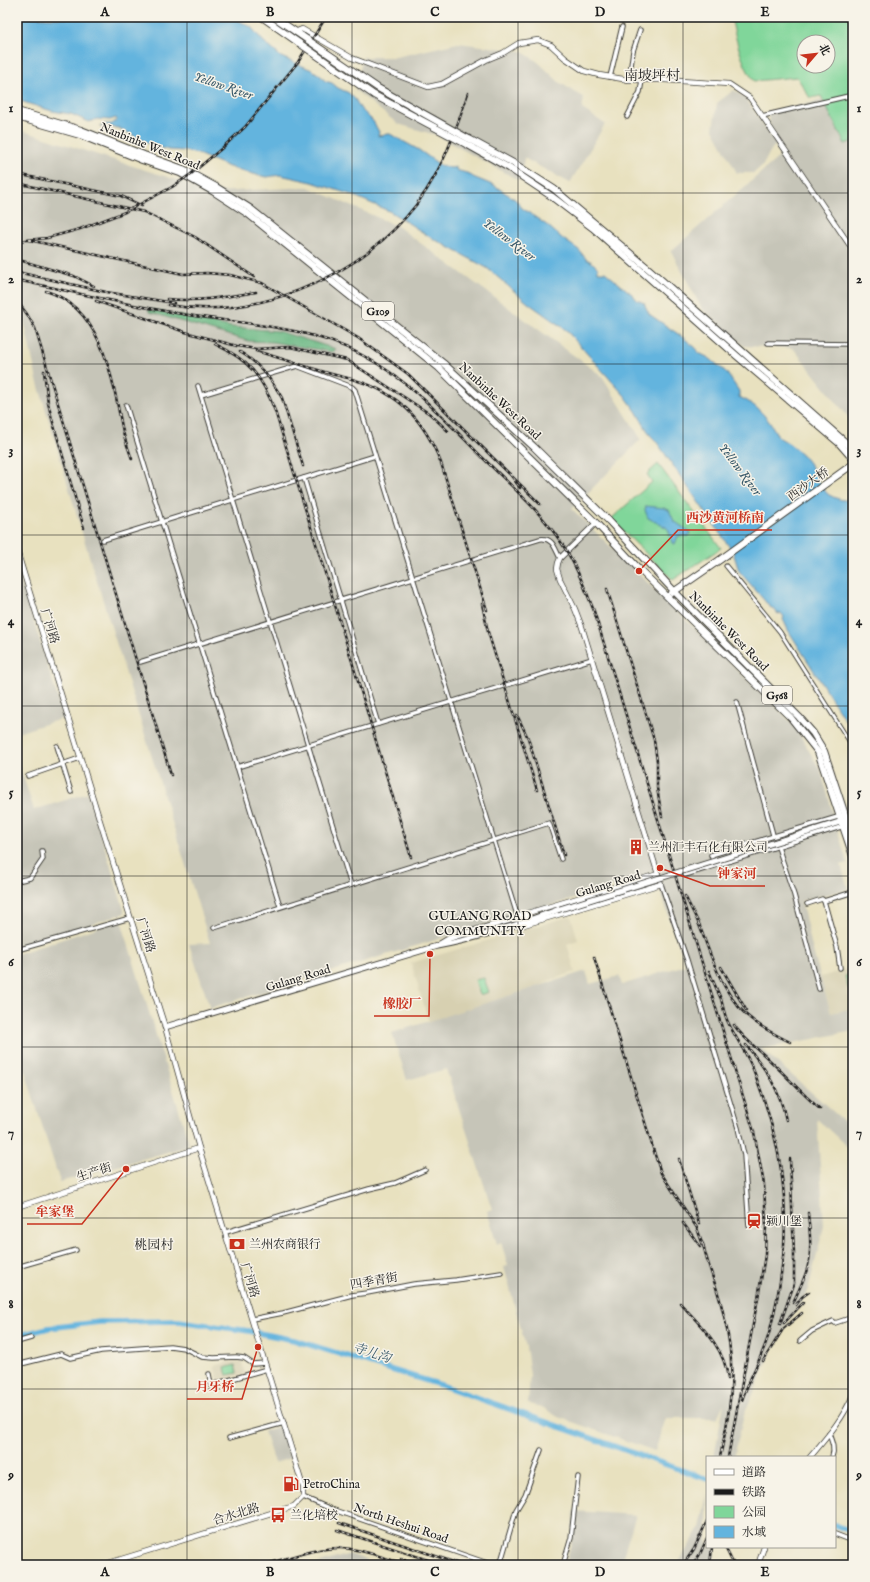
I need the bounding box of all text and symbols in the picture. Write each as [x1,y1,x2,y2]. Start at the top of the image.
text: A [100,4,111,21]
text: B [266,4,275,21]
text: C [430,4,440,21]
text: D [595,4,606,21]
text: E [760,4,770,21]
north arrow [796,34,836,74]
text: 北 [815,42,833,58]
district label: 南坡坪村 [624,67,680,85]
water label: Yellow River [192,68,256,105]
text: 1 [9,100,14,117]
text: 1 [857,100,862,117]
street label: Nanbinhe West Road [98,120,203,174]
water label: Yellow River [480,215,539,266]
text: 2 [8,271,14,288]
text: 2 [856,271,862,288]
road number: G109 [362,302,394,320]
street label: Nanbinhe West Road [456,360,544,444]
water label: Yellow River [715,440,765,500]
text: 3 [9,442,14,459]
text: 3 [857,442,862,459]
street label: 西沙大桥 [784,464,832,505]
callout: 西沙黄河桥南 [678,505,772,530]
text: 西沙黄河桥南 [686,510,764,527]
street label: Nanbinhe West Road [686,588,772,675]
street label: 广河路 [37,607,62,646]
text: 4 [8,613,15,630]
text: 4 [856,613,863,630]
road number: G568 [762,686,792,704]
text: 5 [9,784,14,801]
text: 5 [857,784,862,801]
building icon: 兰州汇丰石化有限公司 [627,838,645,856]
place label: 兰州汇丰石化有限公司 [648,840,768,855]
callout: 钟家河 [710,861,765,886]
text: 钟家河 [717,866,757,883]
street label: Gulang Road [574,867,643,901]
district label: GULANG ROAD COMMUNITY [429,908,531,940]
street label: 广河路 [133,916,158,955]
text: 6 [8,954,14,971]
text: 6 [856,954,862,971]
street label: Gulang Road [264,961,333,995]
callout: 橡胶厂 [374,991,429,1016]
text: 橡胶厂 [382,996,422,1013]
text: 7 [8,1125,14,1142]
text: 7 [856,1125,862,1142]
street label: 生产街 [75,1159,115,1185]
callout: 牟家堡 [27,1199,82,1224]
text: 牟家堡 [35,1204,75,1221]
station icon: 颍川堡 [745,1212,763,1230]
place label: 颍川堡 [766,1214,802,1229]
bank icon: 兰州农商银行 [228,1235,246,1253]
district label: 桃园村 [134,1237,174,1254]
place label: 兰州农商银行 [249,1237,321,1252]
street label: 广河路 [237,1261,262,1300]
street label: 四季青街 [349,1270,400,1293]
text: 8 [8,1296,14,1313]
text: 8 [856,1296,862,1313]
water label: 寺儿沟 [350,1340,395,1368]
callout: 月牙桥 [187,1374,242,1399]
text: 月牙桥 [195,1379,235,1396]
legend [706,1456,836,1548]
text: 道路 [742,1465,766,1480]
text: 9 [7,1467,14,1484]
text: 9 [855,1467,862,1484]
fuel station icon: PetroChina [282,1475,300,1493]
place label: PetroChina [303,1477,361,1492]
text: 铁路 [742,1485,766,1500]
street label: 合水北路 [211,1500,261,1529]
street label: North Heshui Road [351,1500,451,1547]
text: 公园 [742,1505,766,1520]
bus stop icon: 兰化培校 [269,1506,287,1524]
place label: 兰化培校 [290,1508,338,1523]
text: 水域 [742,1525,766,1540]
text: A [100,1564,111,1581]
text: B [266,1564,275,1581]
text: C [430,1564,440,1581]
text: D [595,1564,606,1581]
text: E [760,1564,770,1581]

